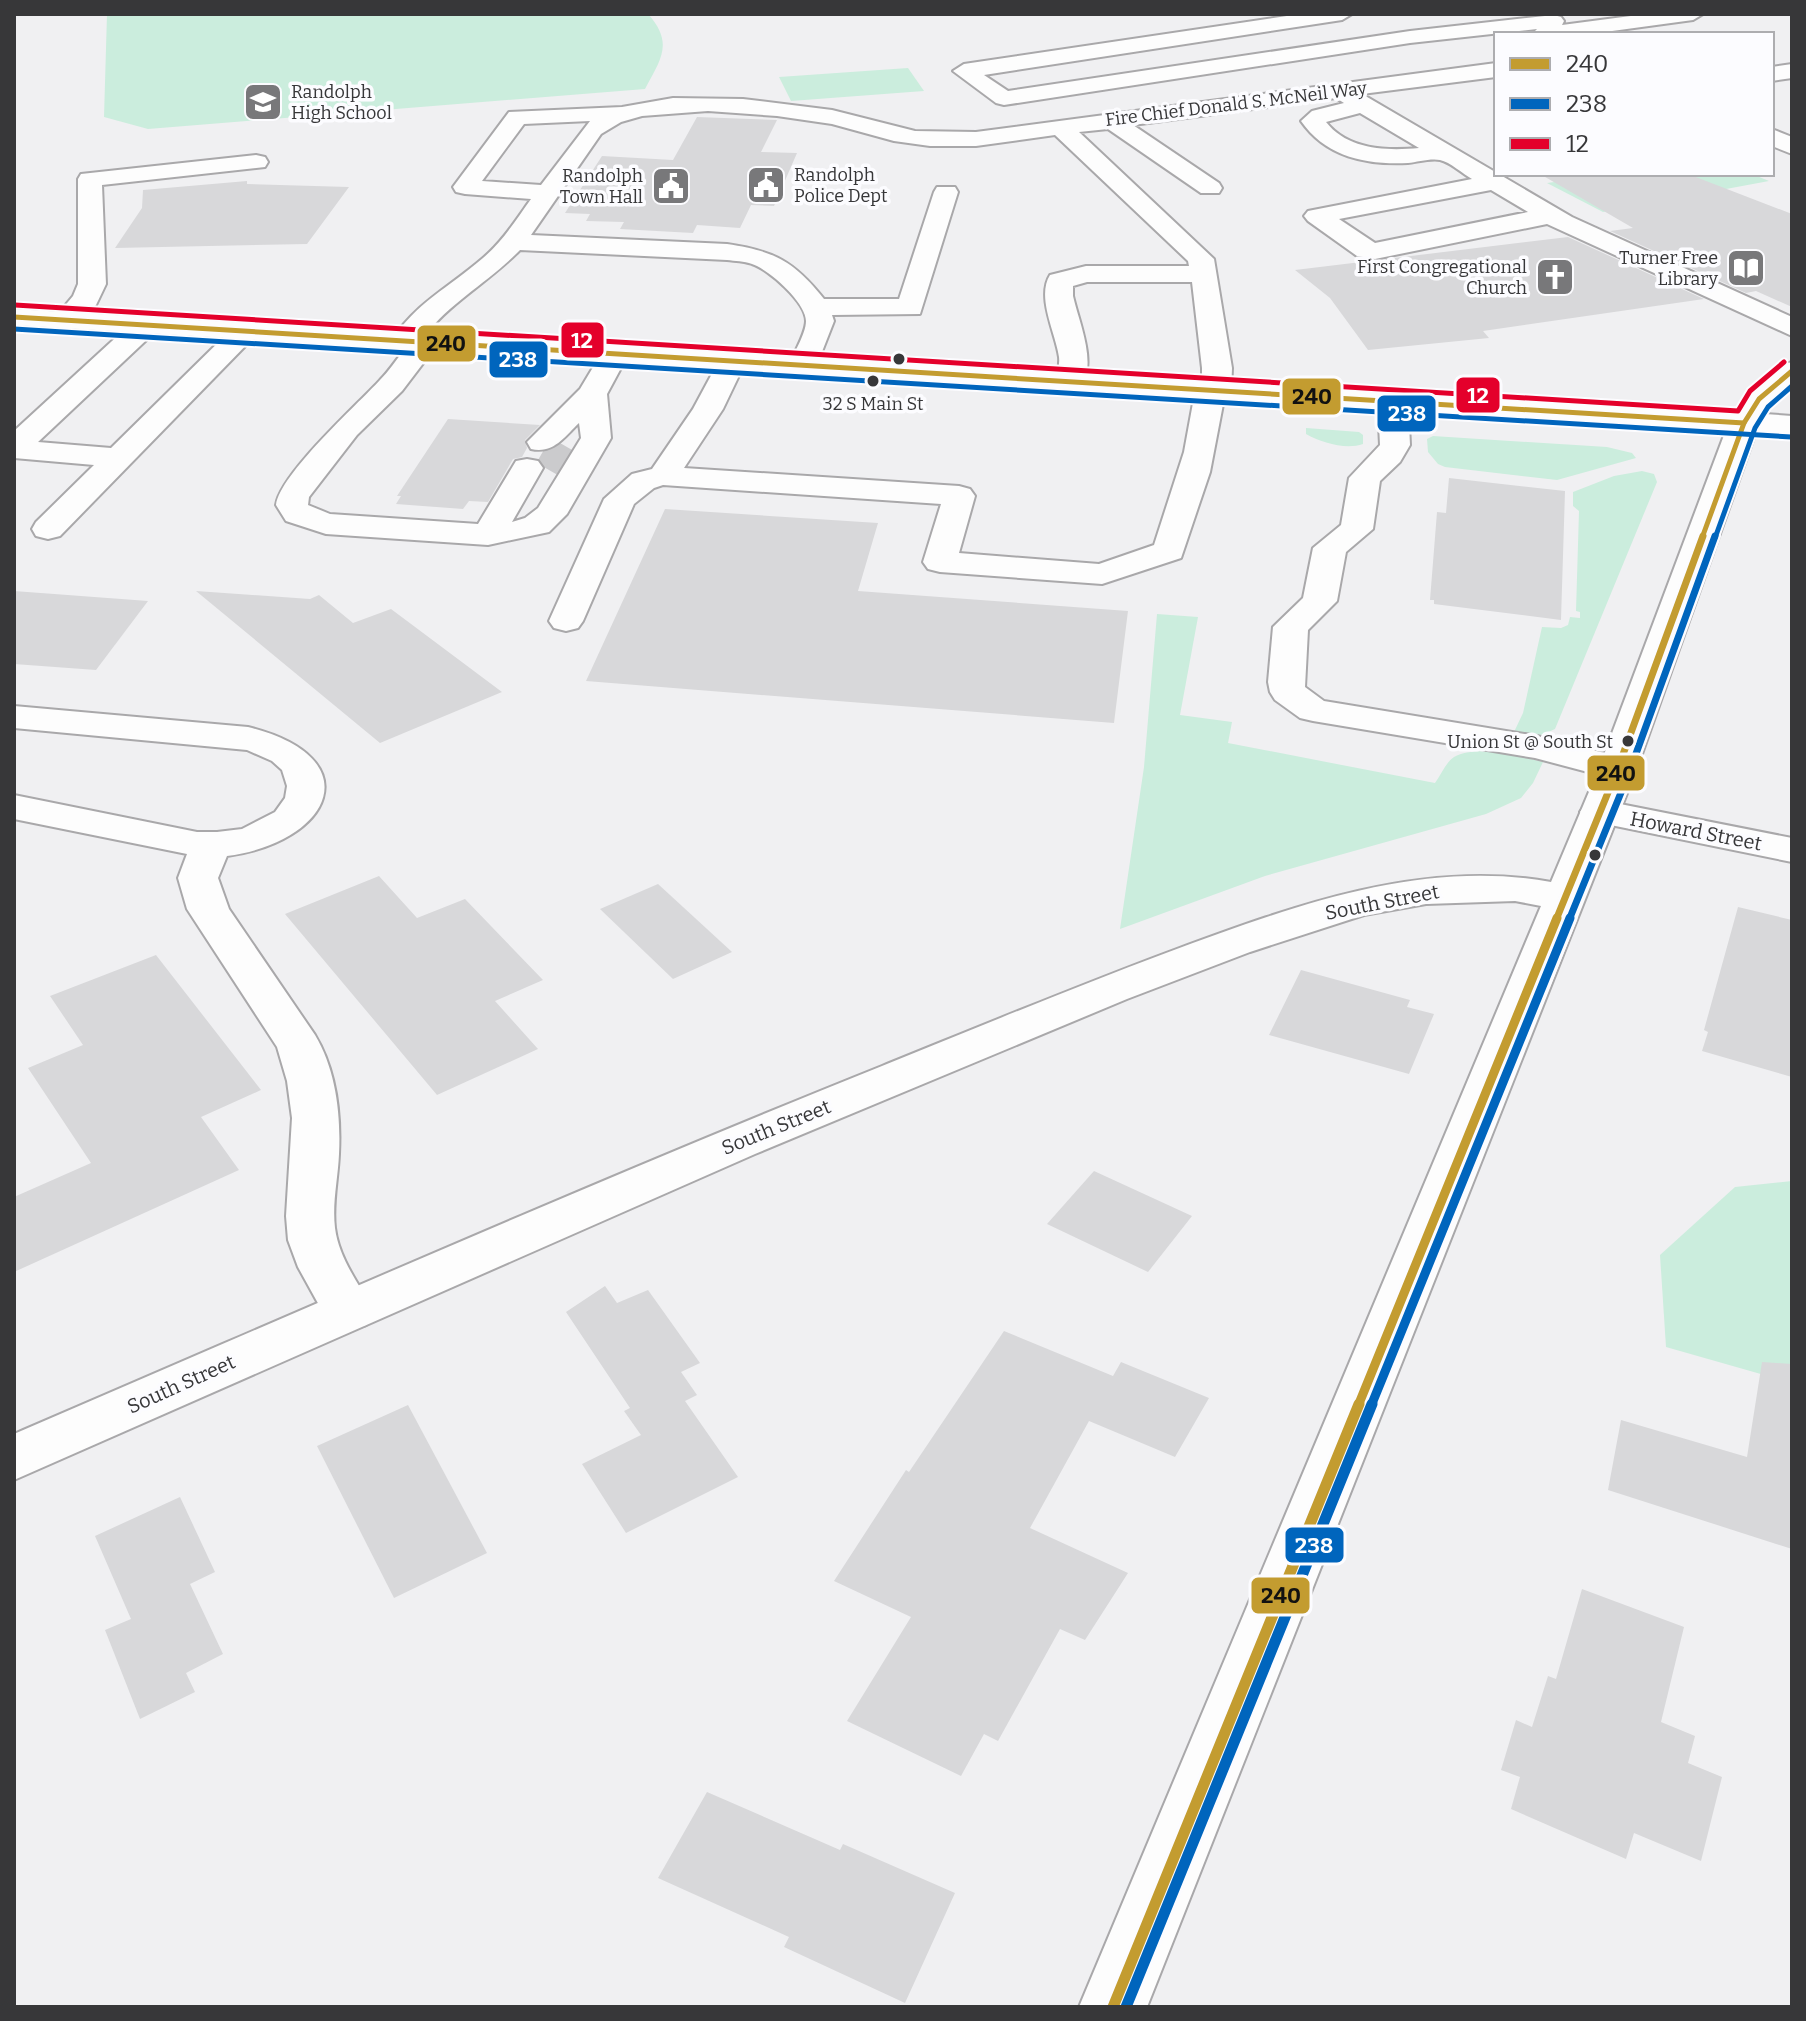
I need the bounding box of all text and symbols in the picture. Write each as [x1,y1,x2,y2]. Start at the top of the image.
legend [1494,32,1774,176]
text: 240 [1566,50,1608,78]
street label: Fire Chief Donald S. McNeil Way [1104,77,1369,131]
school or university icon: Randolph High School [242,81,284,123]
place label: Randolph High School [291,81,392,124]
text: 238 [1566,90,1607,118]
text: 12 [1566,130,1589,158]
public building icon: Randolph Police Dept [745,164,787,206]
place label: Randolph Police Dept [794,164,888,207]
place label: Randolph Town Hall [560,165,643,208]
public building icon: Randolph Town Hall [650,165,692,207]
place label: Turner Free Library [1619,247,1718,290]
library icon: Turner Free Library [1725,247,1767,289]
place label: First Congregational Church [1357,256,1527,299]
church icon: First Congregational Church [1534,256,1576,298]
line badge: 12 [560,321,605,359]
line badge: 240 [416,324,477,363]
text: 12 [571,327,593,354]
text: 240 [426,330,466,357]
line badge: 238 [488,340,549,379]
text: 238 [499,346,537,373]
unlabelled marker [891,351,907,367]
marker: 32 S Main St [865,373,881,389]
line badge: 12 [1455,376,1501,414]
line badge: 240 [1281,377,1342,416]
text: 12 [1467,382,1489,409]
text: 240 [1292,383,1332,410]
place label: 32 S Main St [822,393,924,415]
line badge: 238 [1376,394,1437,433]
text: 238 [1388,400,1426,427]
place label: Union St @ South St [1447,731,1613,753]
marker: Union St @ South St [1620,733,1636,749]
line badge: 240 [1586,754,1646,792]
text: 240 [1596,760,1636,787]
street label: Howard Street [1628,806,1764,856]
unlabelled marker [1587,847,1603,863]
street label: South Street [1323,879,1441,925]
street label: South Street [718,1094,834,1160]
street label: South Street [123,1350,239,1418]
line badge: 238 [1284,1526,1345,1564]
text: 238 [1295,1532,1333,1559]
line badge: 240 [1250,1576,1311,1615]
text: 240 [1261,1582,1301,1609]

